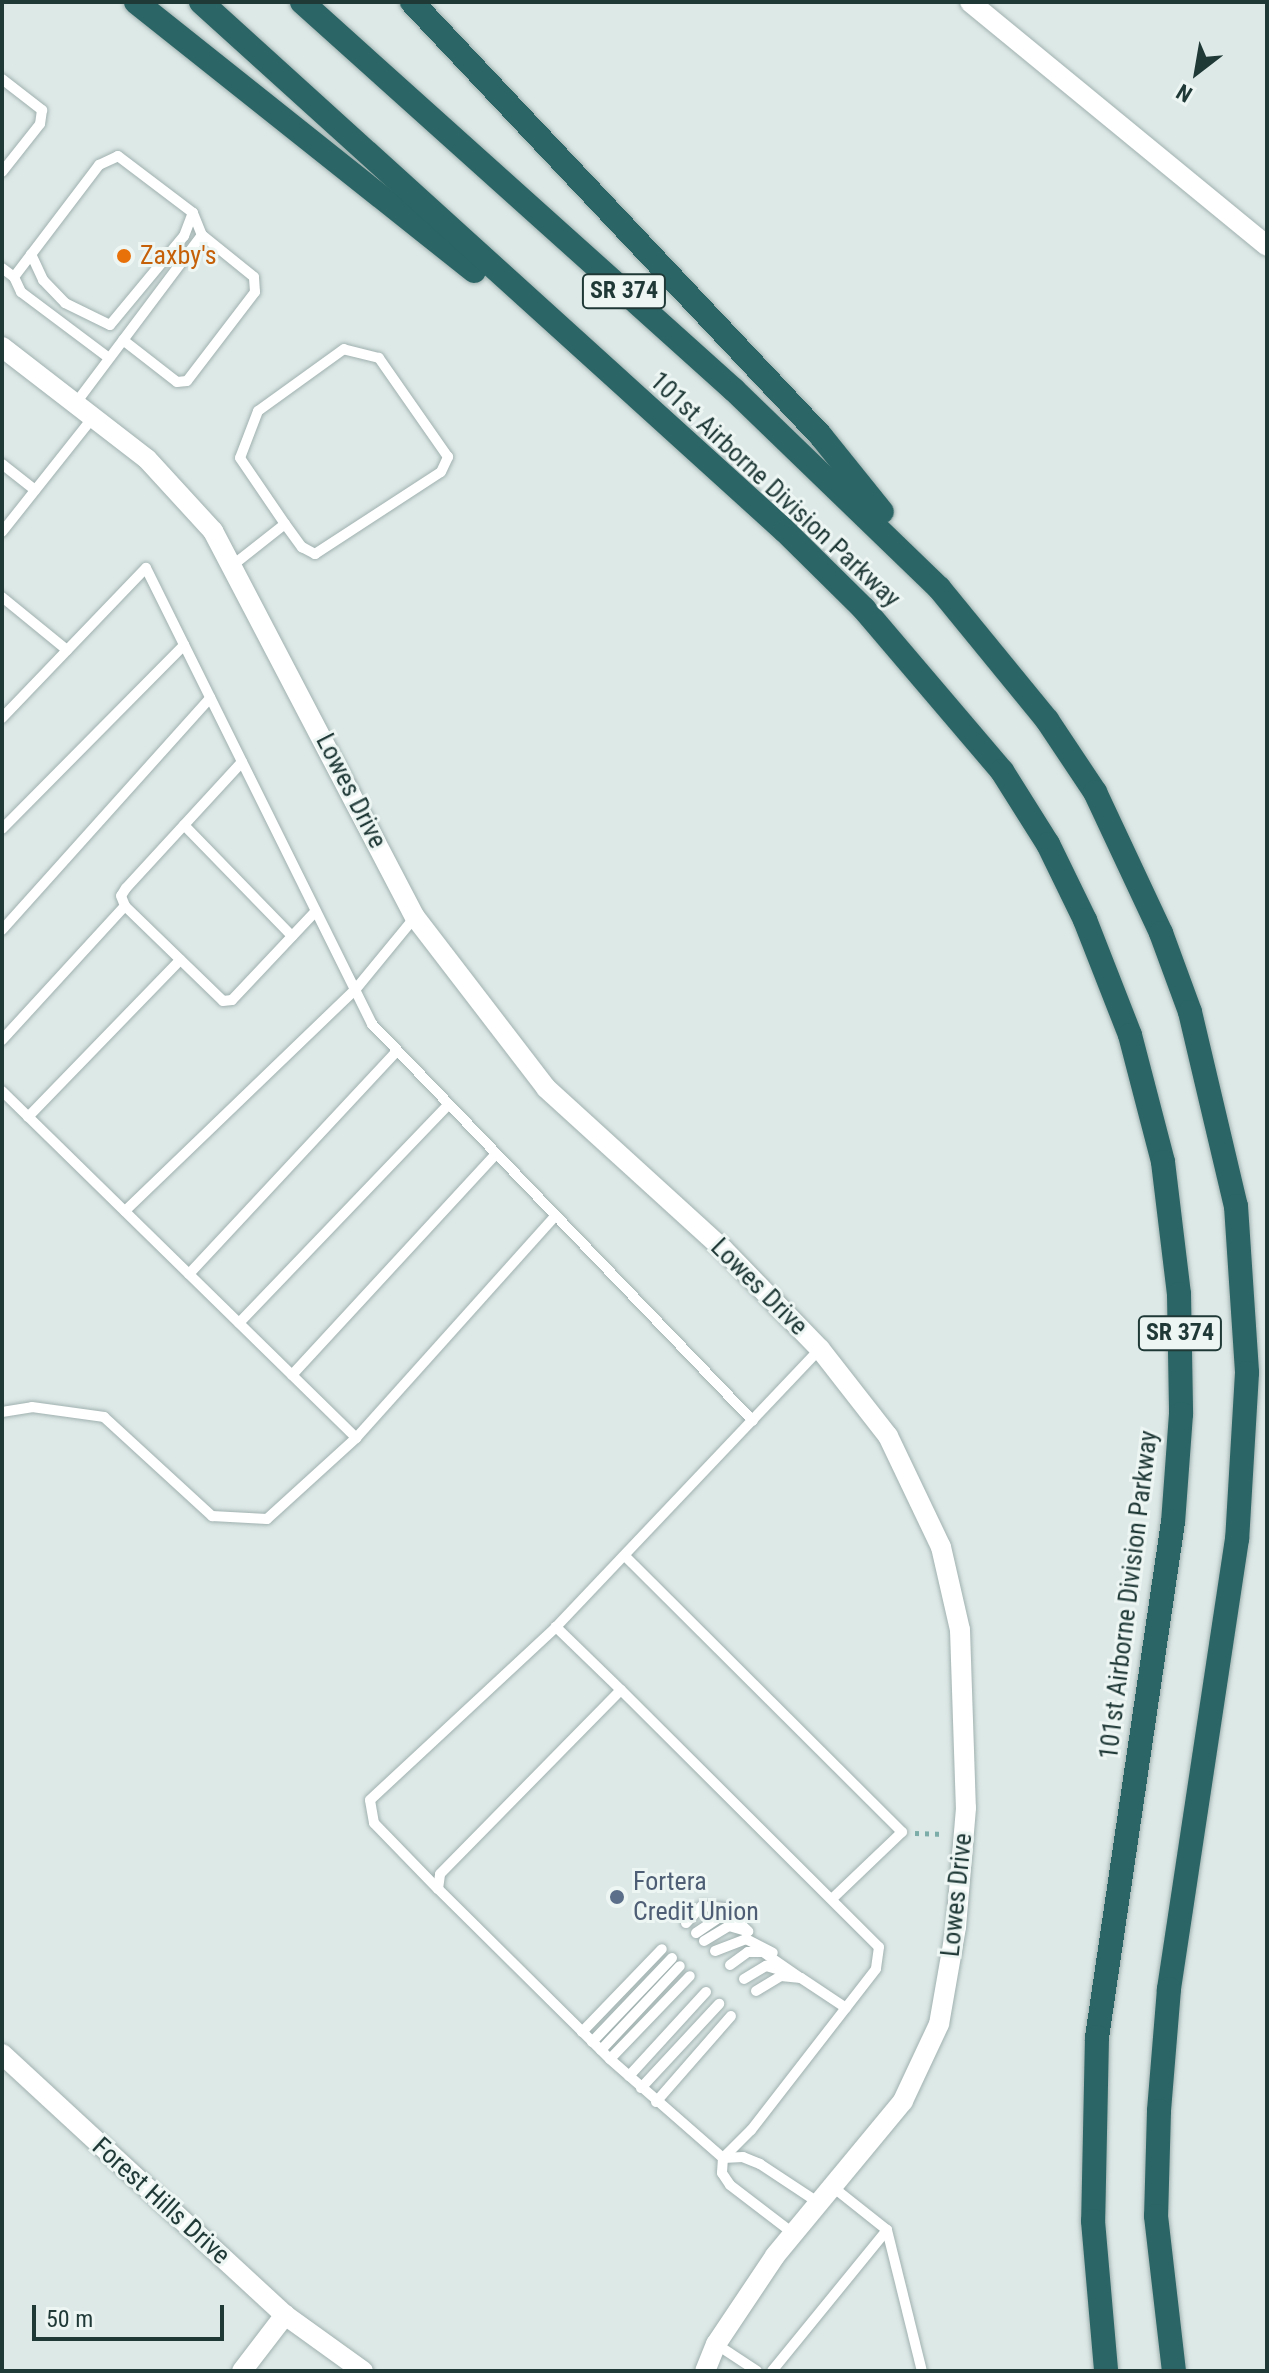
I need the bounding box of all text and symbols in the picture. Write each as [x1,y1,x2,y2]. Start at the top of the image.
north arrow [1157,32,1237,112]
text: N [1172,79,1197,107]
place label: Zaxby's [140,240,217,272]
marker: Zaxby's [115,247,133,265]
road number: SR 374 [580,271,668,311]
street label: 101st Airborne Division Parkway [643,366,907,614]
street label: Lowes Drive [309,729,393,853]
street label: Lowes Drive [704,1232,814,1342]
road number: SR 374 [1136,1313,1224,1353]
street label: 101st Airborne Division Parkway [1093,1429,1165,1761]
street label: Lowes Drive [935,1832,979,1958]
place label: Fortera Credit Union [633,1866,759,1928]
marker: Fortera Credit Union [608,1888,626,1906]
street label: Forest Hills Drive [86,2131,236,2271]
scale bar [36,2289,228,2339]
text: 50 m [46,2305,93,2333]

